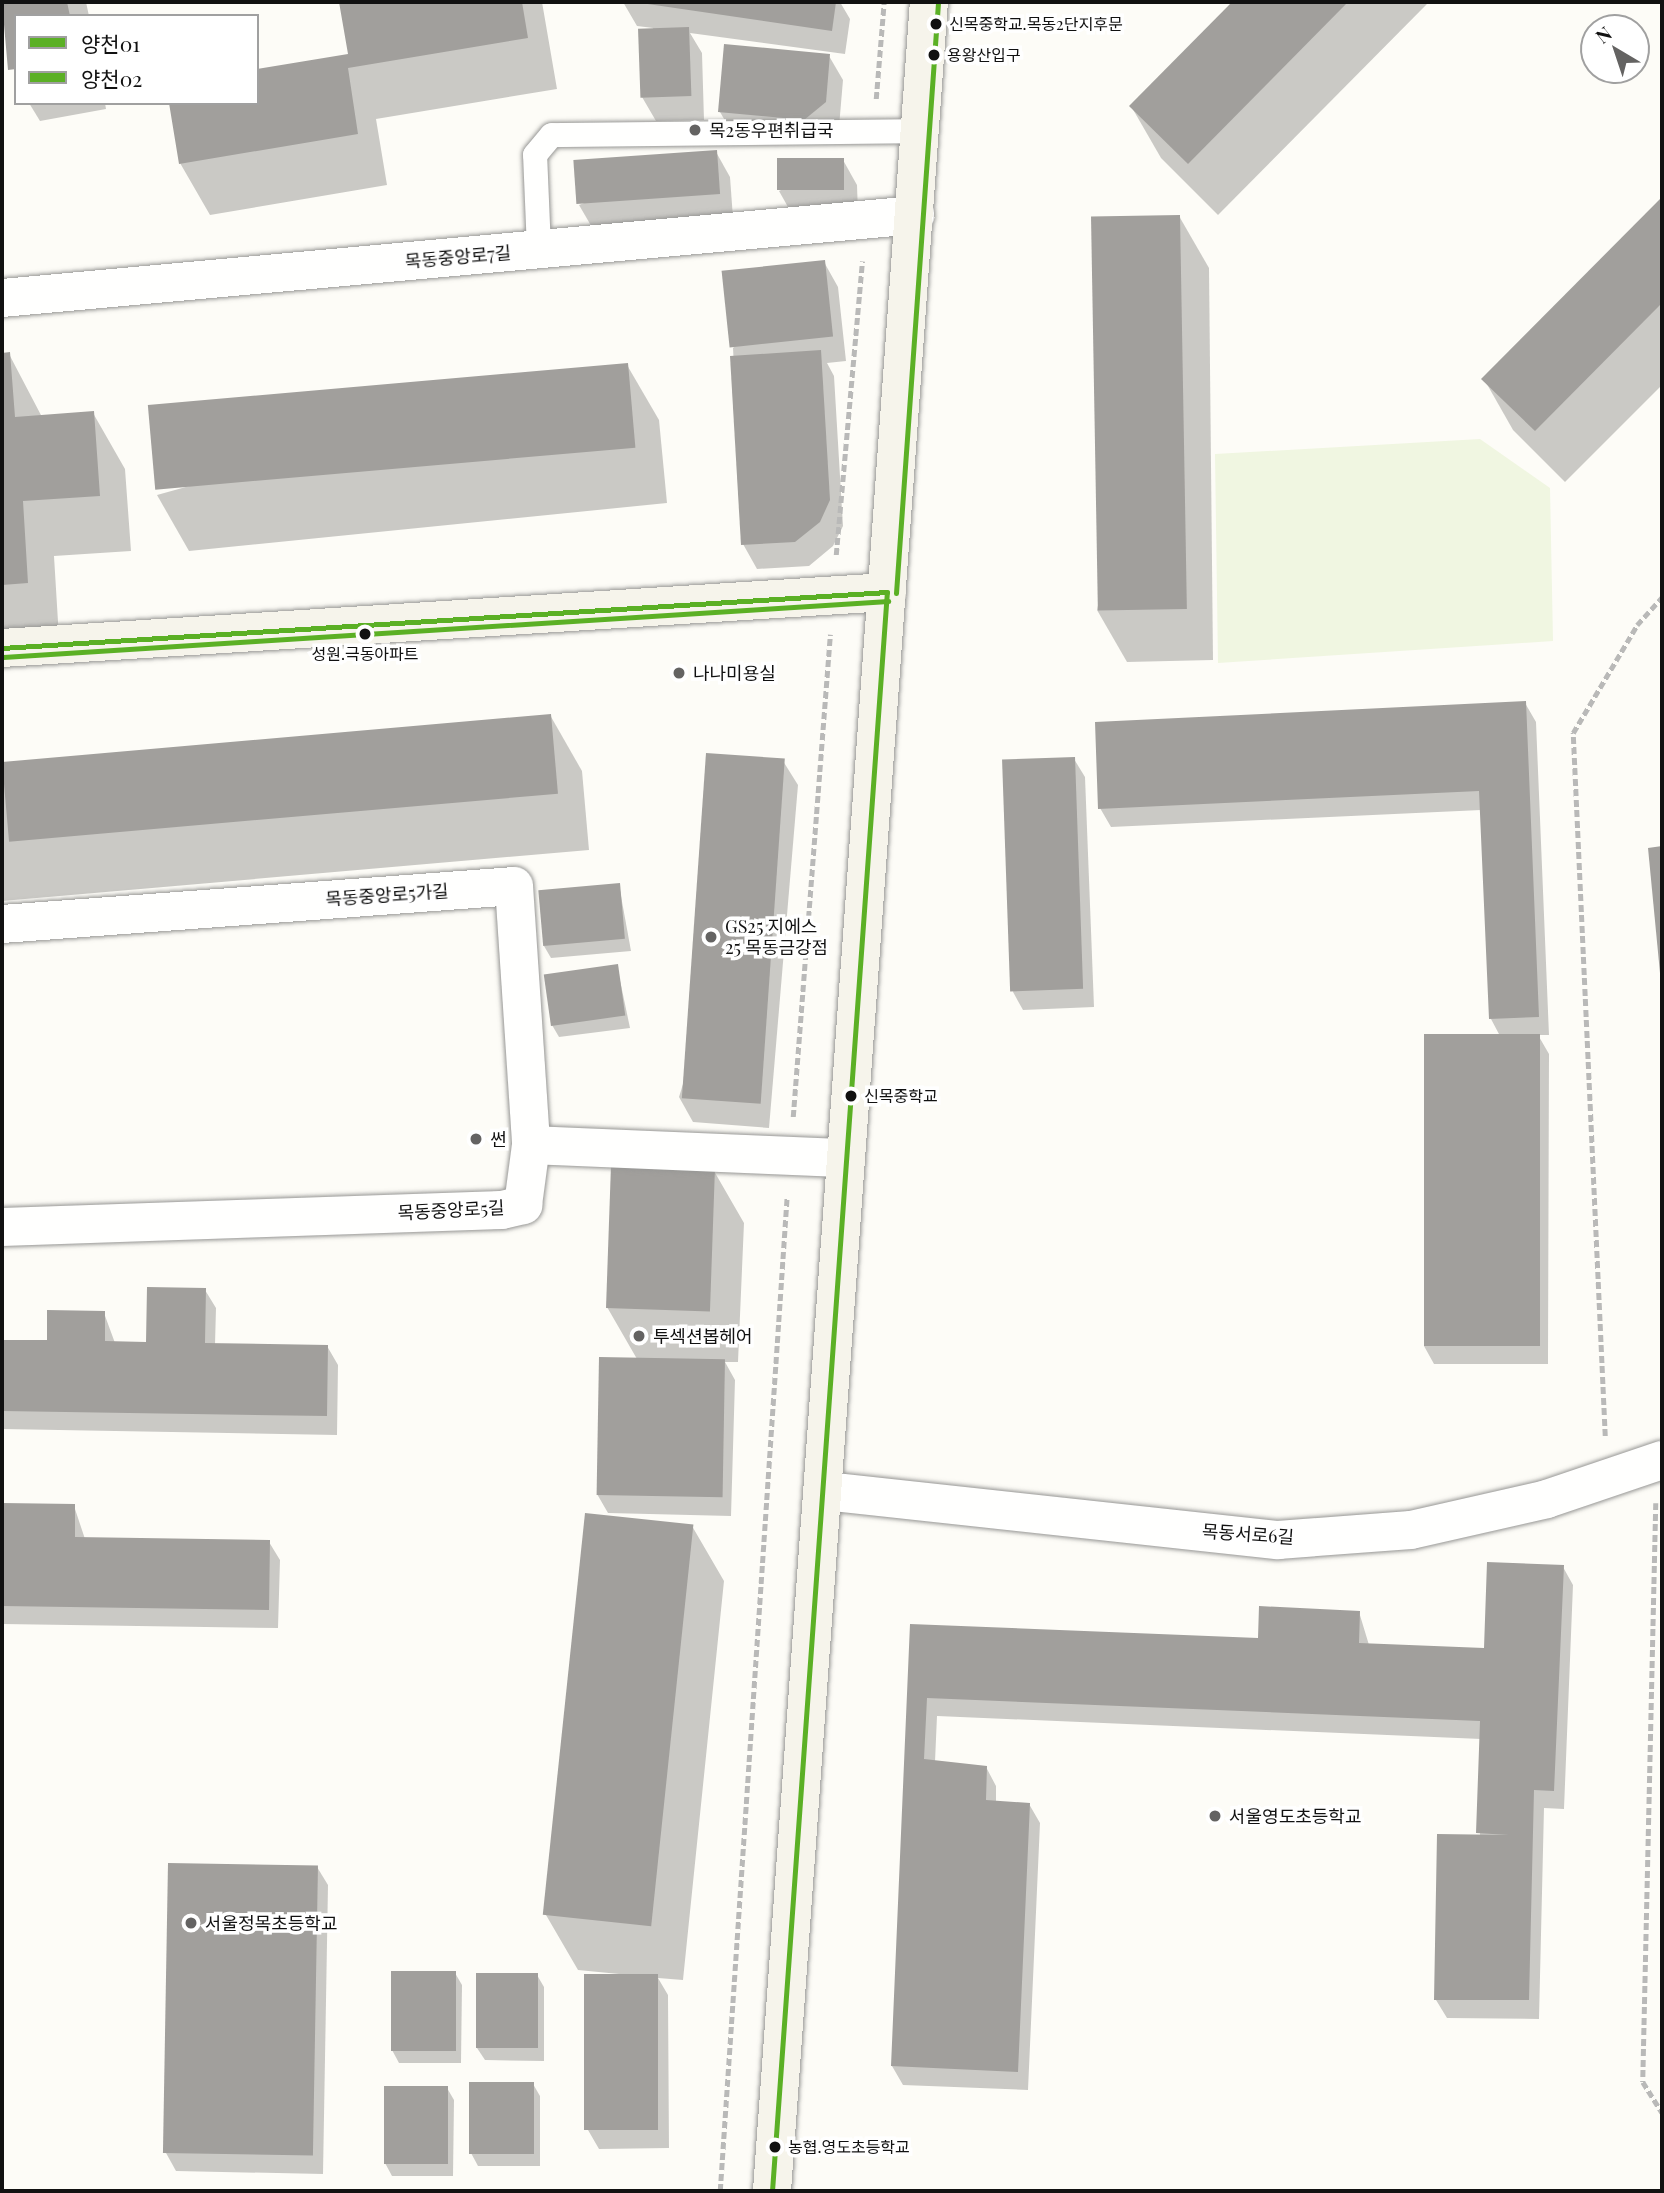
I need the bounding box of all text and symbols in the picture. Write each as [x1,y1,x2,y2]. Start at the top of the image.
legend [14,14,259,105]
place label: 신목중학교.목동2단지후문 [949,14,1123,34]
north arrow [1580,14,1650,84]
marker: 신목중학교.목동2단지후문 [929,17,943,31]
text: N [1590,20,1617,49]
text: 양천01 [81,29,140,57]
place label: 용왕산입구 [947,45,1021,65]
marker: 용왕산입구 [927,48,941,62]
text: 양천02 [81,64,142,92]
place label: 목2동우편취급국 [709,119,834,141]
marker: 목2동우편취급국 [687,122,703,138]
street label: 목동중앙로7길 [404,242,512,272]
marker: 성원.극동아파트 [358,627,372,641]
place label: 성원.극동아파트 [311,644,419,664]
place label: 나나미용실 [693,662,776,684]
marker: 나나미용실 [671,665,687,681]
street label: 목동중앙로5가길 [325,880,449,910]
place label: GS25 지에스 25 목동금강점 [725,916,828,958]
marker: GS25 지에스 25 목동금강점 [703,929,719,945]
place label: 신목중학교 [864,1086,938,1106]
marker: 신목중학교 [844,1089,858,1103]
place label: 썬 [490,1128,507,1150]
marker: 썬 [468,1131,484,1147]
street label: 목동중앙로5길 [397,1196,505,1224]
place label: 투섹션봅헤어 [653,1325,752,1347]
marker: 투섹션봅헤어 [631,1328,647,1344]
street label: 목동서로6길 [1201,1520,1295,1548]
place label: 서울영도초등학교 [1229,1805,1361,1827]
marker: 서울영도초등학교 [1207,1808,1223,1824]
place label: 서울정목초등학교 [205,1912,337,1934]
marker: 서울정목초등학교 [183,1915,199,1931]
place label: 농협.영도초등학교 [788,2137,910,2157]
marker: 농협.영도초등학교 [768,2140,782,2154]

